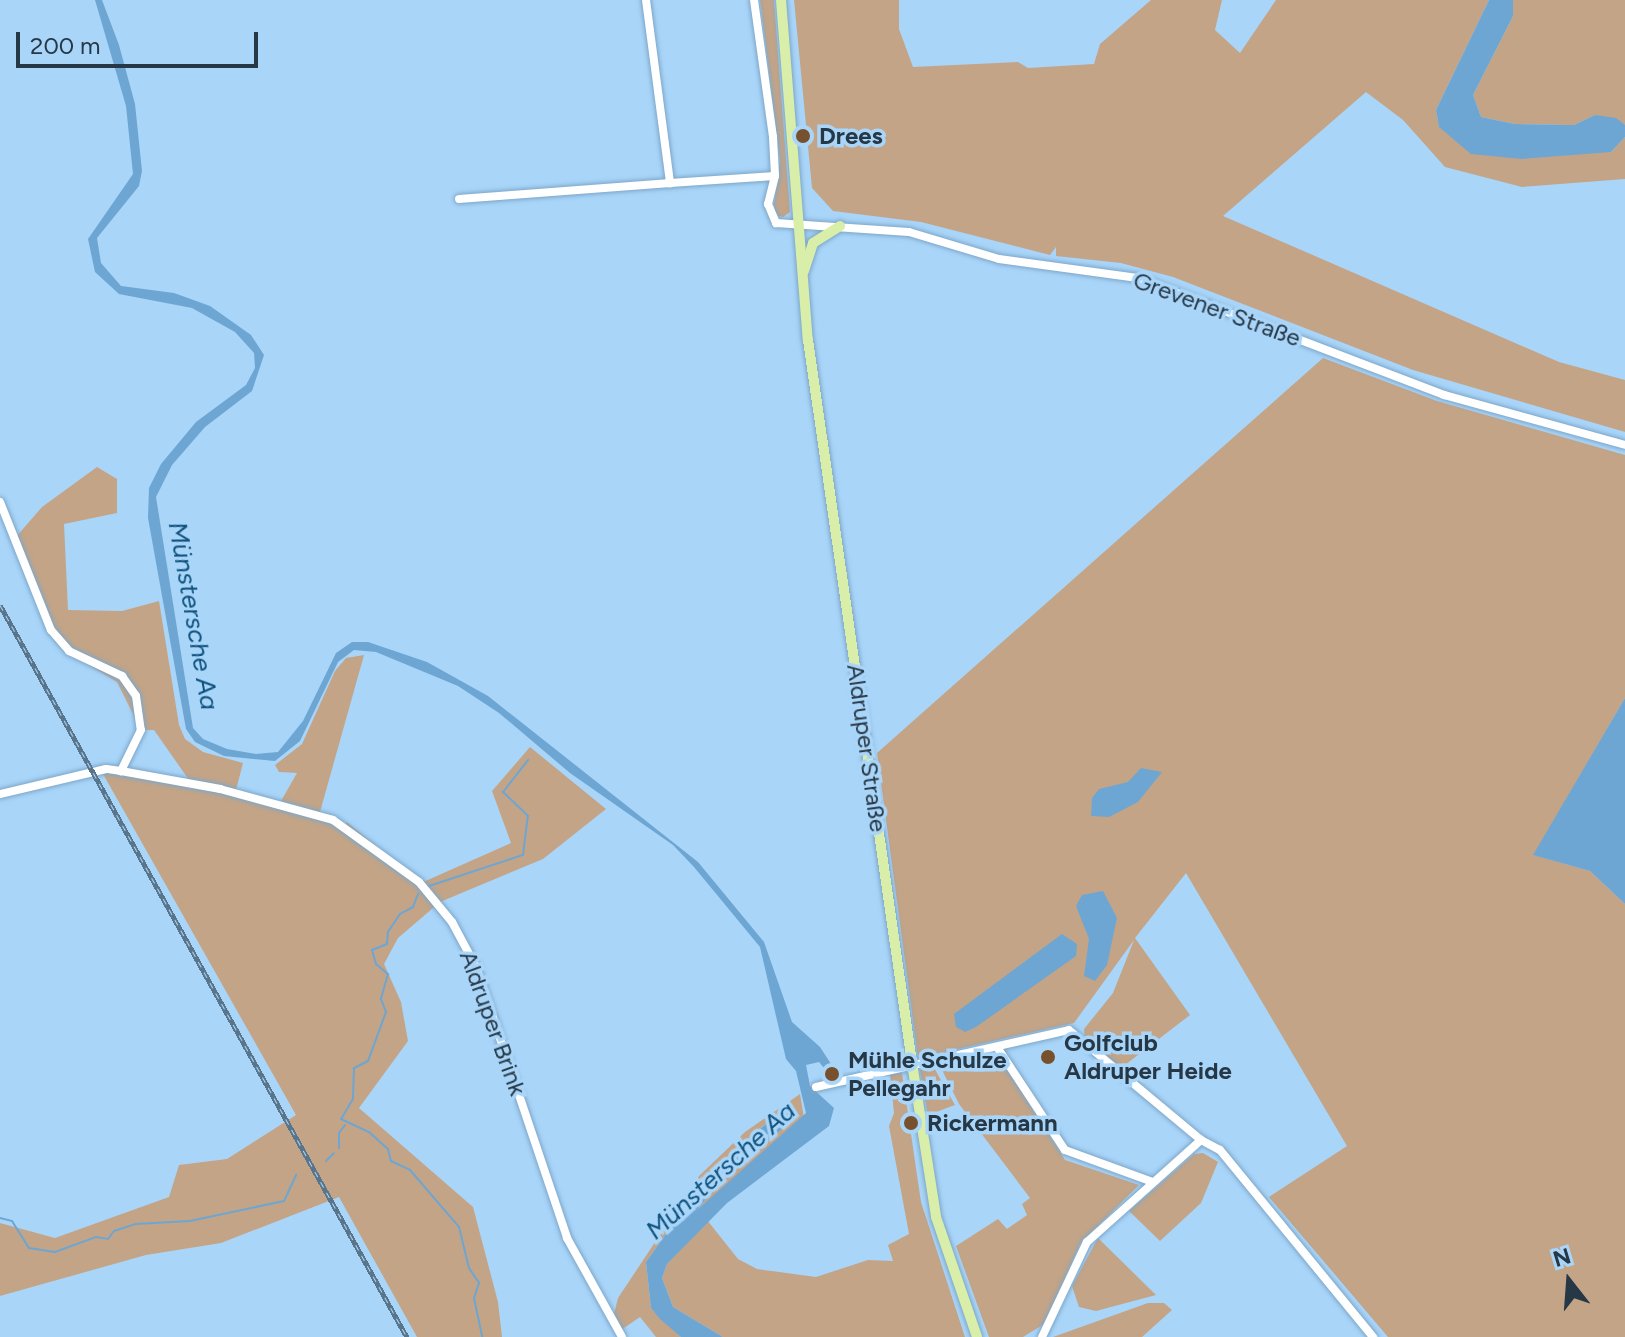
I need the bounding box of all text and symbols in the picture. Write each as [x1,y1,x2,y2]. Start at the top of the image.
scale bar [20,16,262,66]
text: 200 m [30,31,101,60]
place label: Drees [819,122,883,150]
marker: Drees [794,127,812,145]
street label: Grevener Straße [1129,265,1305,353]
water label: Münstersche Aa [161,519,225,713]
street label: Aldruper Straße [841,662,893,834]
street label: Aldruper Brink [454,947,532,1099]
place label: Golfclub Aldruper Heide [1064,1029,1232,1085]
place label: Mühle Schulze Pellegahr [848,1046,1006,1102]
marker: Golfclub Aldruper Heide [1039,1048,1057,1066]
marker: Mühle Schulze Pellegahr [823,1065,841,1083]
water label: Münstersche Aa [640,1096,802,1246]
place label: Rickermann [927,1109,1058,1137]
marker: Rickermann [902,1114,920,1132]
north arrow [1529,1241,1609,1321]
text: N [1550,1242,1574,1273]

